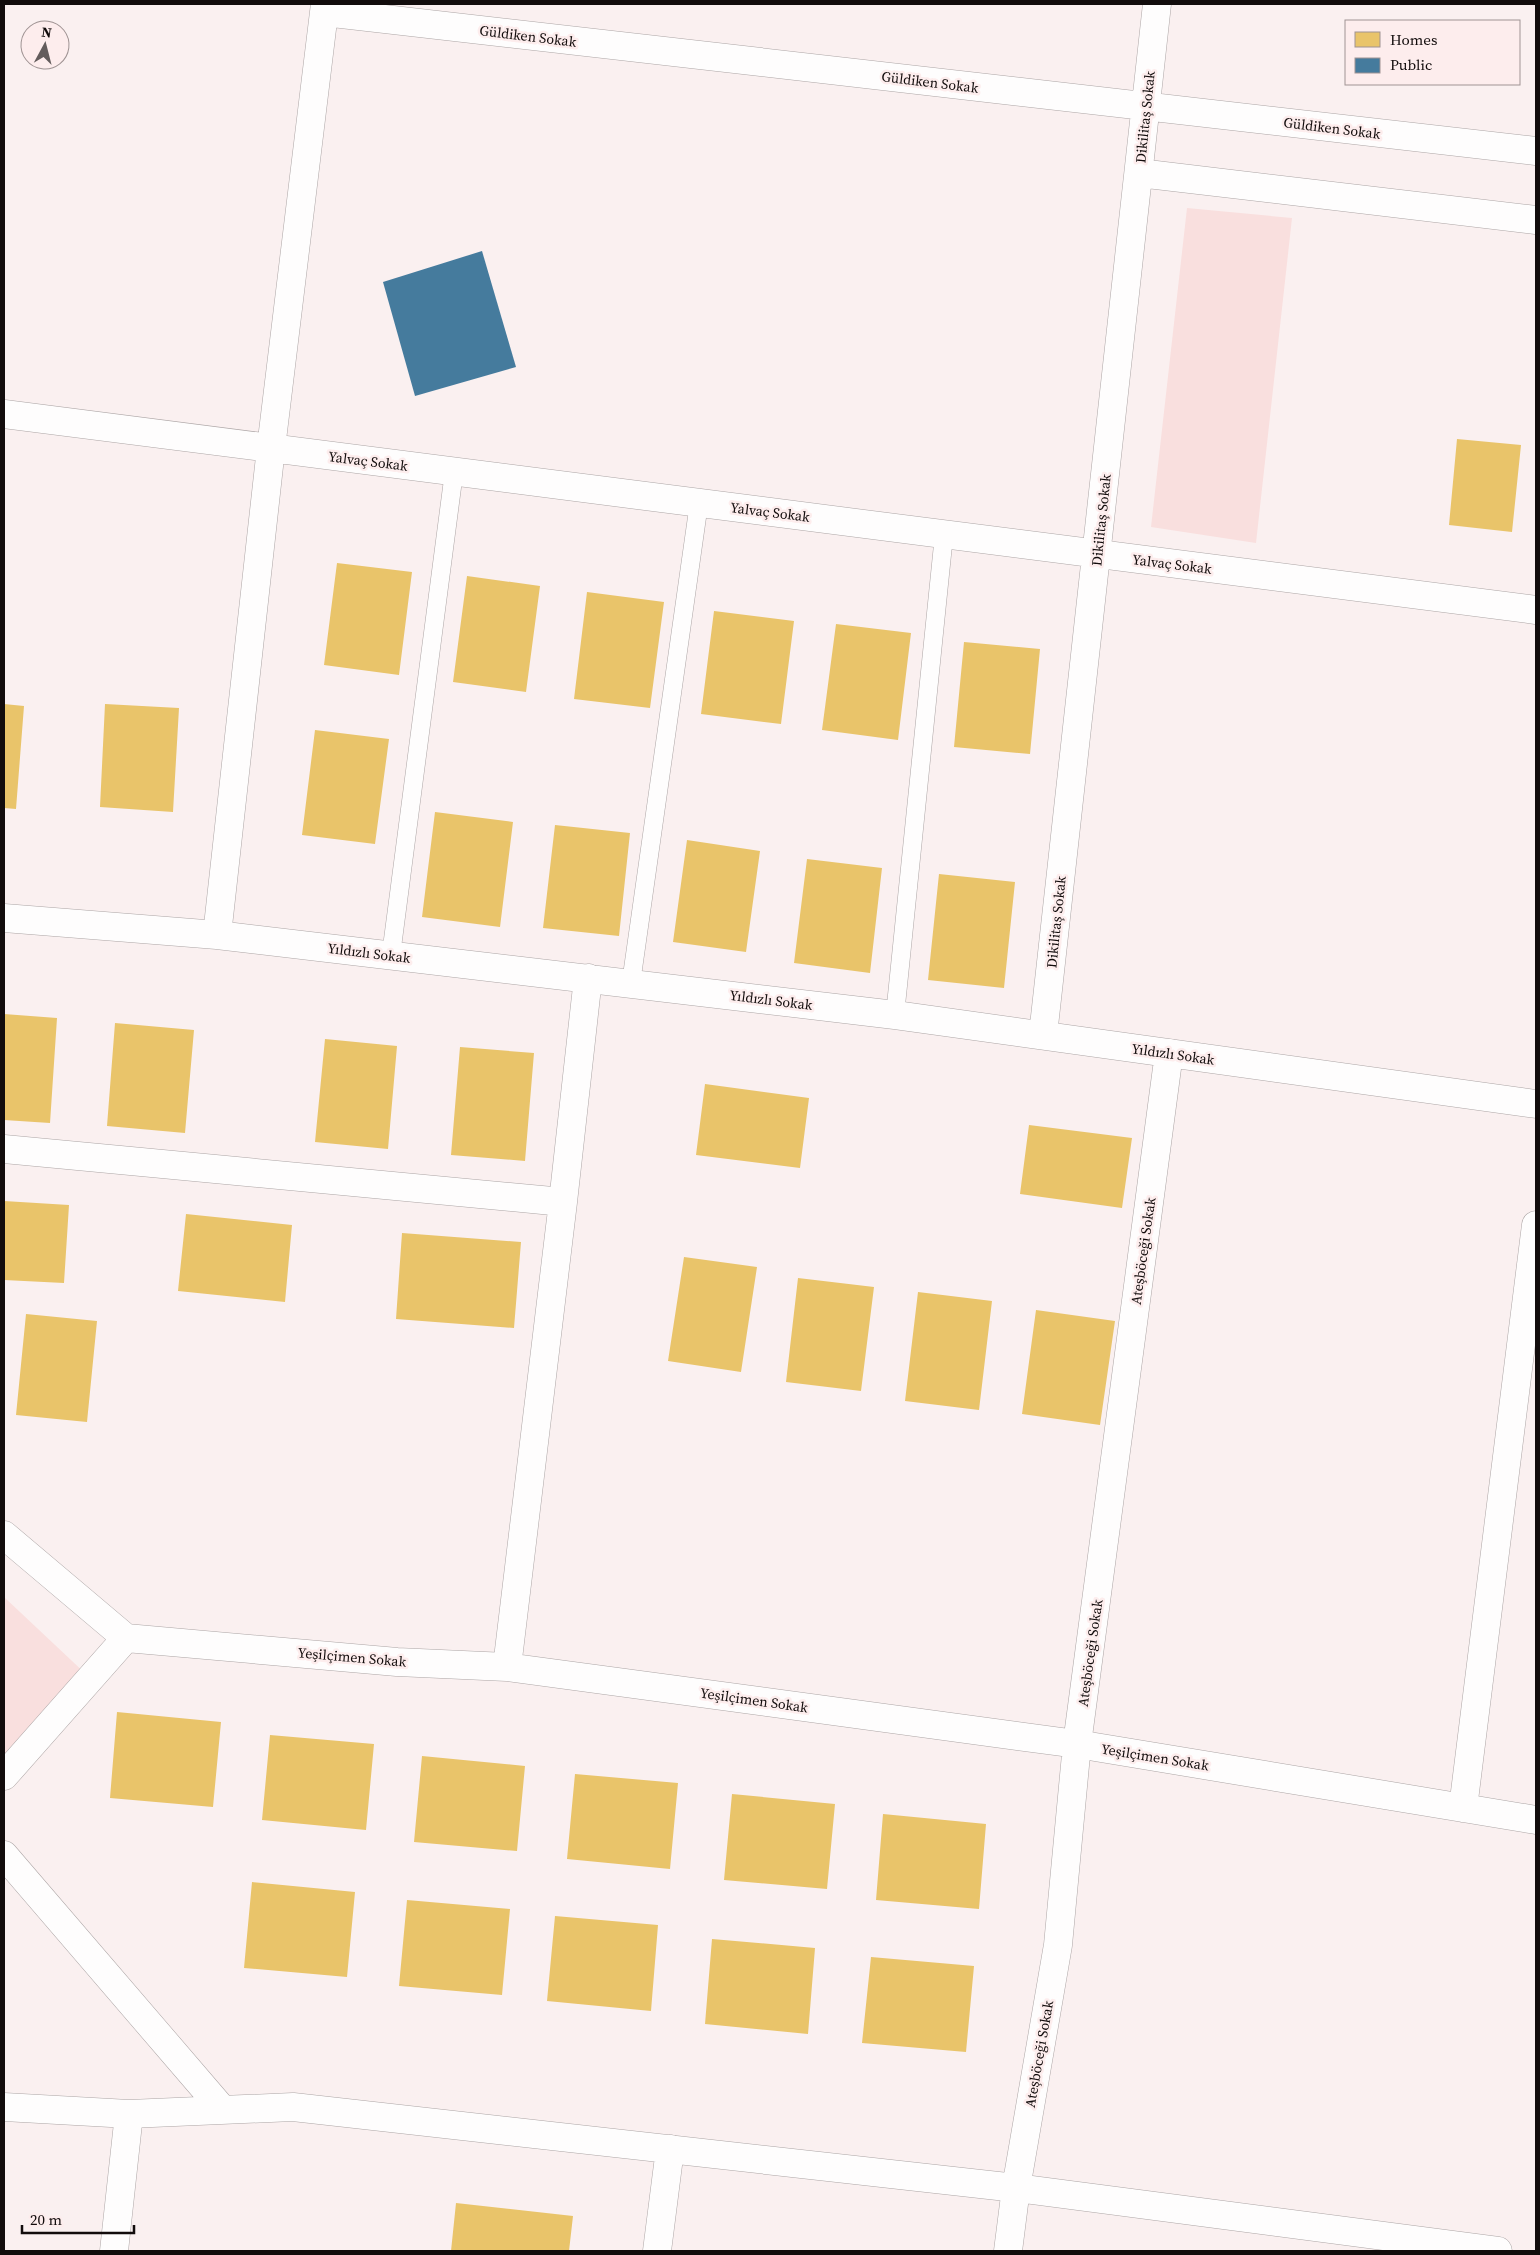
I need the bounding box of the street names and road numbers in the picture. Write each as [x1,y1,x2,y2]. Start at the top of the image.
street label: Güldiken Sokak [478,20,578,52]
street label: Güldiken Sokak [880,66,980,98]
street label: Dikilitaş Sokak [1130,70,1160,164]
street label: Güldiken Sokak [1282,112,1382,144]
street label: Yalvaç Sokak [327,446,409,476]
street label: Dikilitaş Sokak [1086,473,1116,567]
street label: Yalvaç Sokak [729,497,811,527]
street label: Yalvaç Sokak [1131,549,1213,579]
street label: Dikilitaş Sokak [1041,875,1071,969]
street label: Yıldızlı Sokak [326,938,412,968]
street label: Yıldızlı Sokak [728,985,814,1015]
street label: Yıldızlı Sokak [1130,1038,1216,1070]
street label: Ateşböceği Sokak [1126,1196,1160,1306]
street label: Ateşböceği Sokak [1073,1598,1107,1708]
street label: Yeşilçimen Sokak [297,1642,407,1672]
street label: Yeşilçimen Sokak [699,1683,810,1718]
street label: Yeşilçimen Sokak [1100,1739,1211,1775]
street label: Ateşböceği Sokak [1020,1999,1058,2109]

